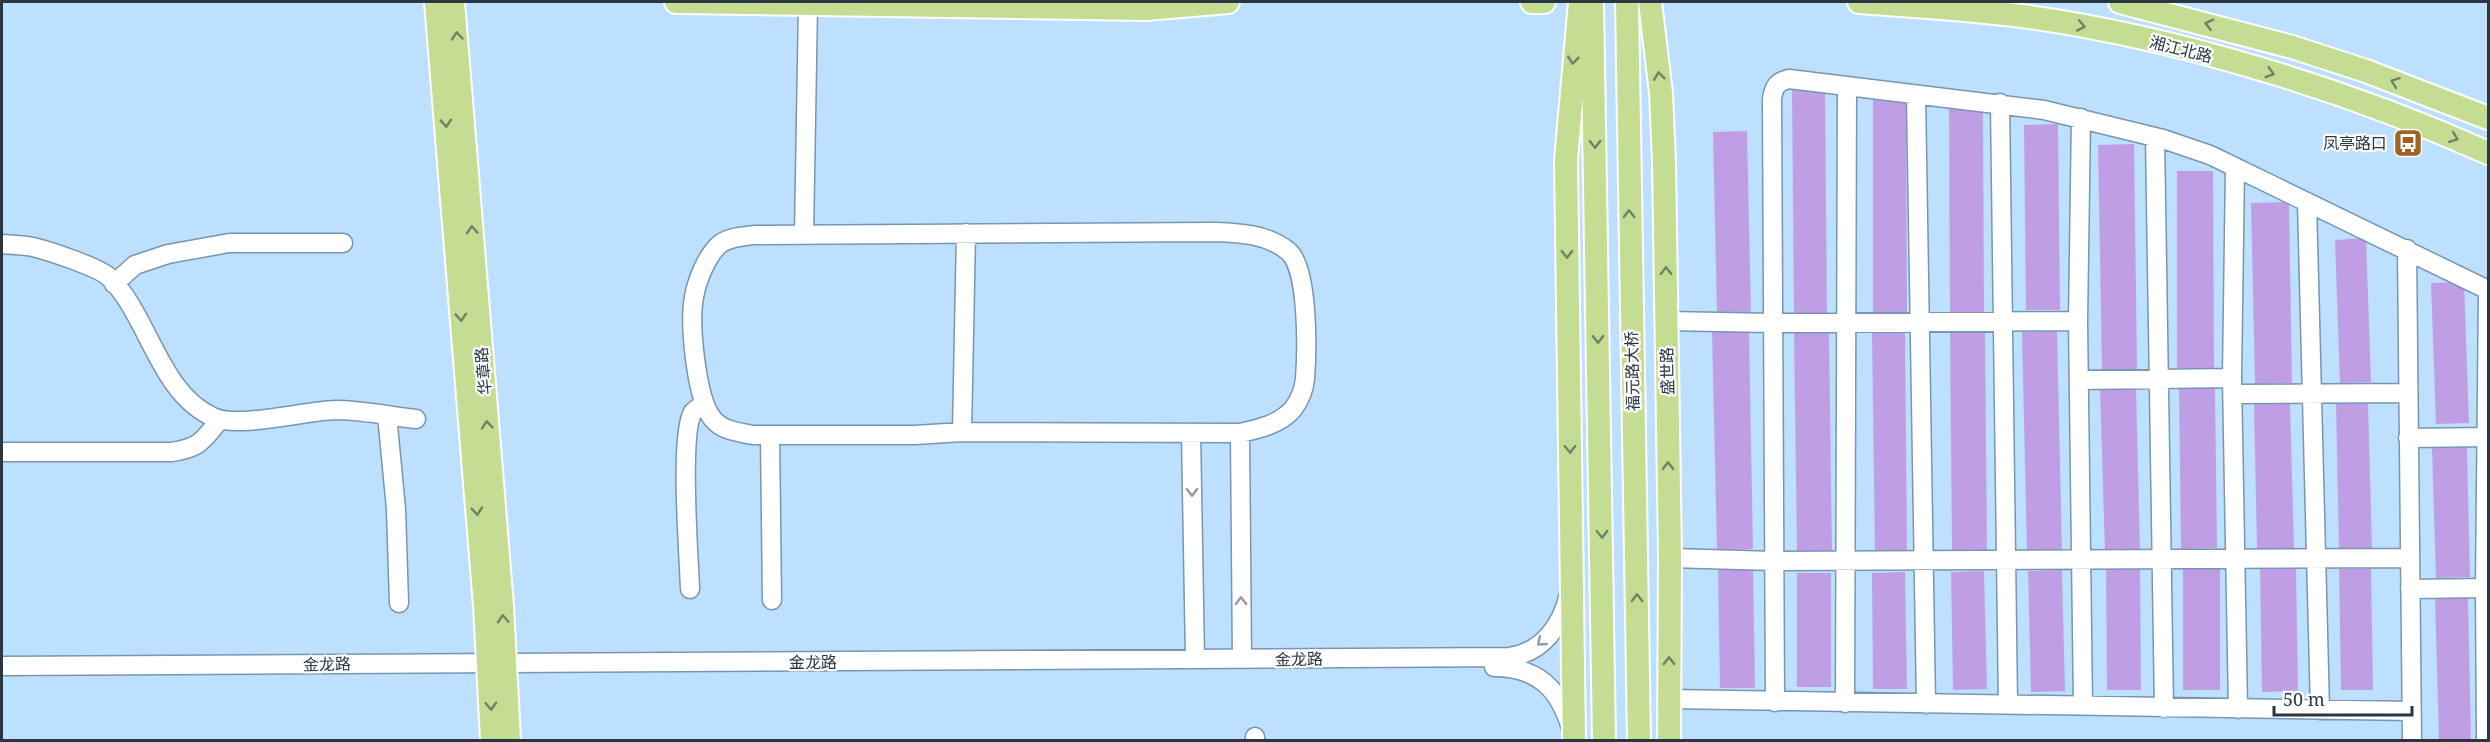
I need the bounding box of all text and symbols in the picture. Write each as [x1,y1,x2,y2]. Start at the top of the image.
one-way arrow [2204,18,2214,31]
one-way arrow [2075,19,2085,32]
one-way arrow [450,31,463,40]
street label: 湘江北路 [2147,31,2215,67]
one-way arrow [1567,55,1580,64]
one-way arrow [2264,66,2275,78]
one-way arrow [1653,72,1666,81]
one-way arrow [2390,77,2401,89]
one-way arrow [439,118,452,127]
bus stop icon: 凤亭路口 [2392,127,2424,159]
one-way arrow [2447,131,2458,143]
place label: 凤亭路口 [2323,132,2387,154]
one-way arrow [1589,139,1601,148]
one-way arrow [1623,210,1635,219]
one-way arrow [466,226,479,235]
one-way arrow [1561,250,1573,259]
one-way arrow [1660,267,1672,276]
one-way arrow [454,312,467,322]
street label: 福元路大桥 [1620,331,1644,411]
one-way arrow [1592,334,1605,343]
street label: 华章路 [470,346,496,396]
street label: 盛世路 [1656,347,1678,395]
one-way arrow [481,420,494,429]
one-way arrow [1564,445,1576,454]
one-way arrow [1662,462,1675,471]
one-way arrow [1186,487,1198,496]
one-way arrow [470,507,483,516]
one-way arrow [1596,529,1608,538]
one-way arrow [1631,594,1643,603]
one-way arrow [1235,596,1247,605]
one-way arrow [497,615,510,624]
one-way arrow [1537,635,1548,646]
street label: 金龙路 [1275,648,1323,670]
street label: 金龙路 [789,651,837,673]
street label: 金龙路 [303,653,351,675]
one-way arrow [1663,657,1675,666]
scale bar [2274,679,2412,717]
text: 50 m [2283,687,2325,711]
one-way arrow [484,701,497,710]

